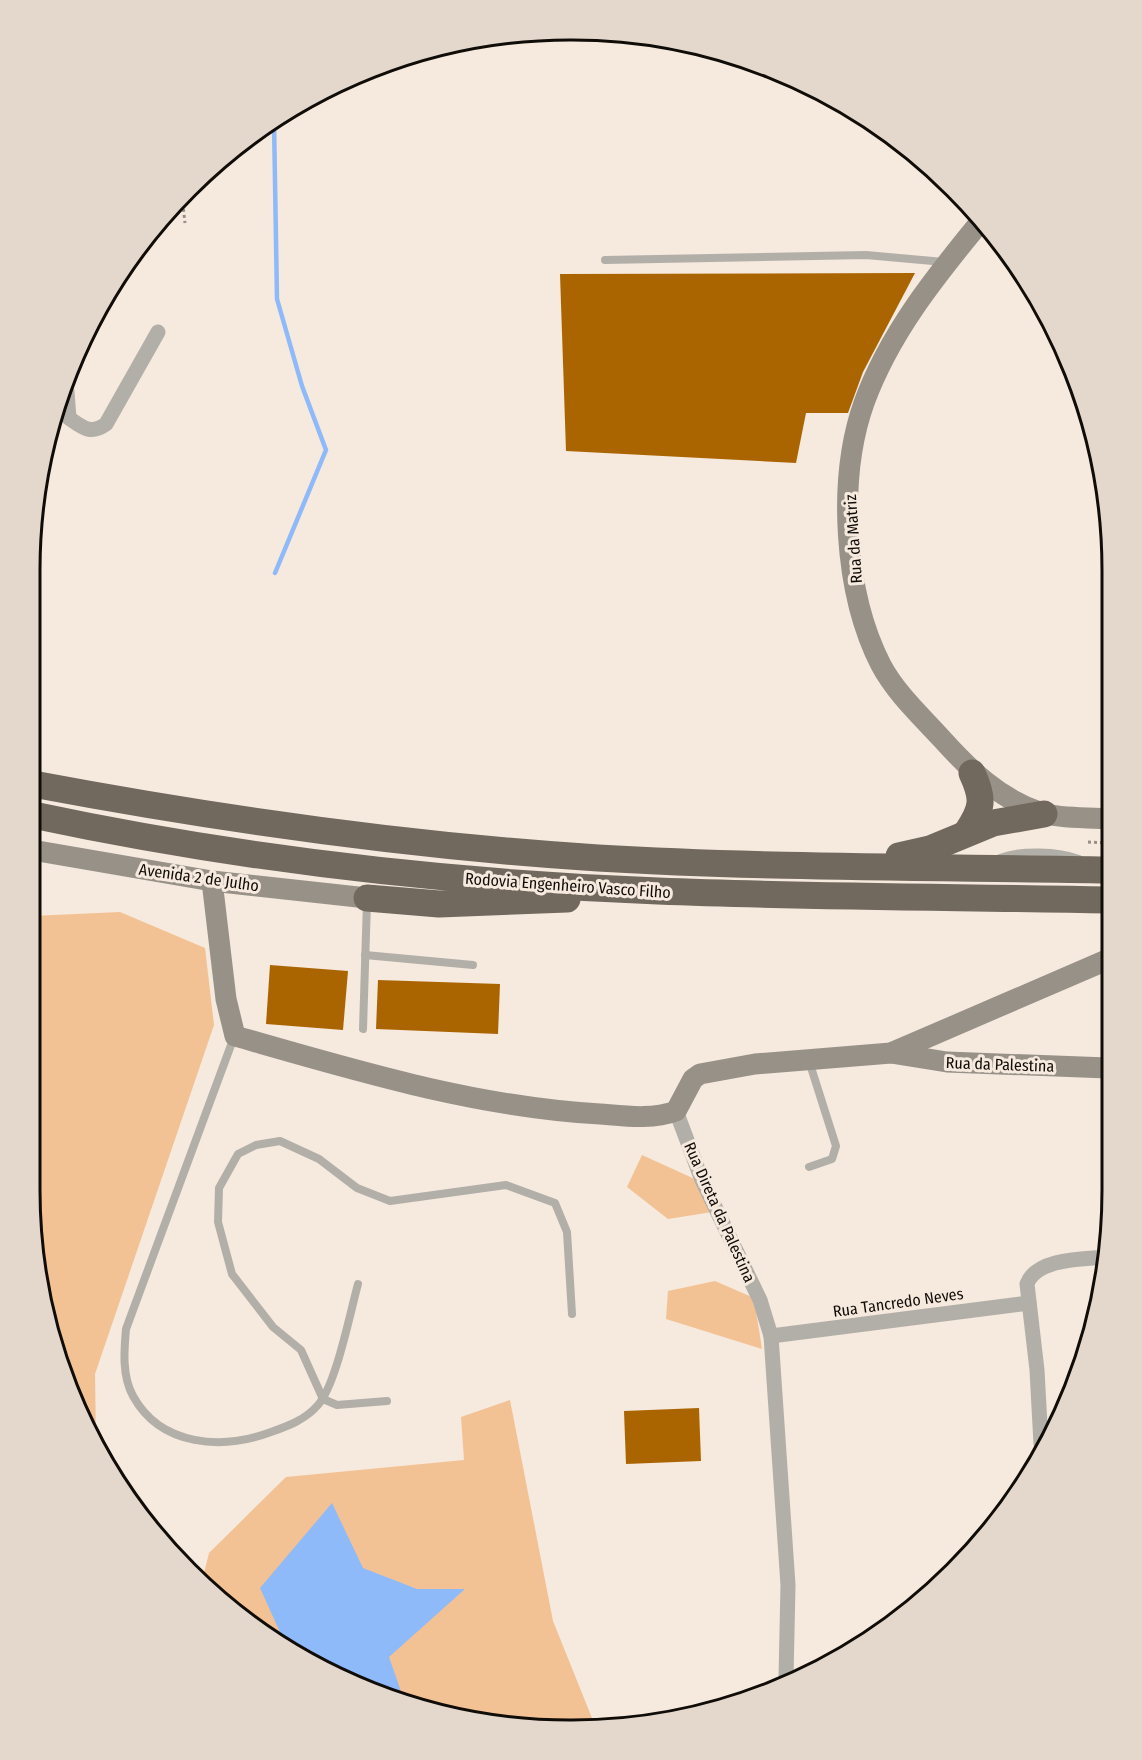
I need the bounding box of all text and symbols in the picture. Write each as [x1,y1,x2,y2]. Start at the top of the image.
street label: Rua da Matriz [841,494,866,584]
street label: Avenida 2 de Julho [138,860,260,895]
street label: Rodovia Engenheiro Vasco Filho [465,869,671,902]
street label: Rua da Palestina [945,1053,1055,1076]
street label: Rua Direta da Palestina [680,1139,759,1285]
street label: Rua Tancredo Neves [832,1284,965,1321]

